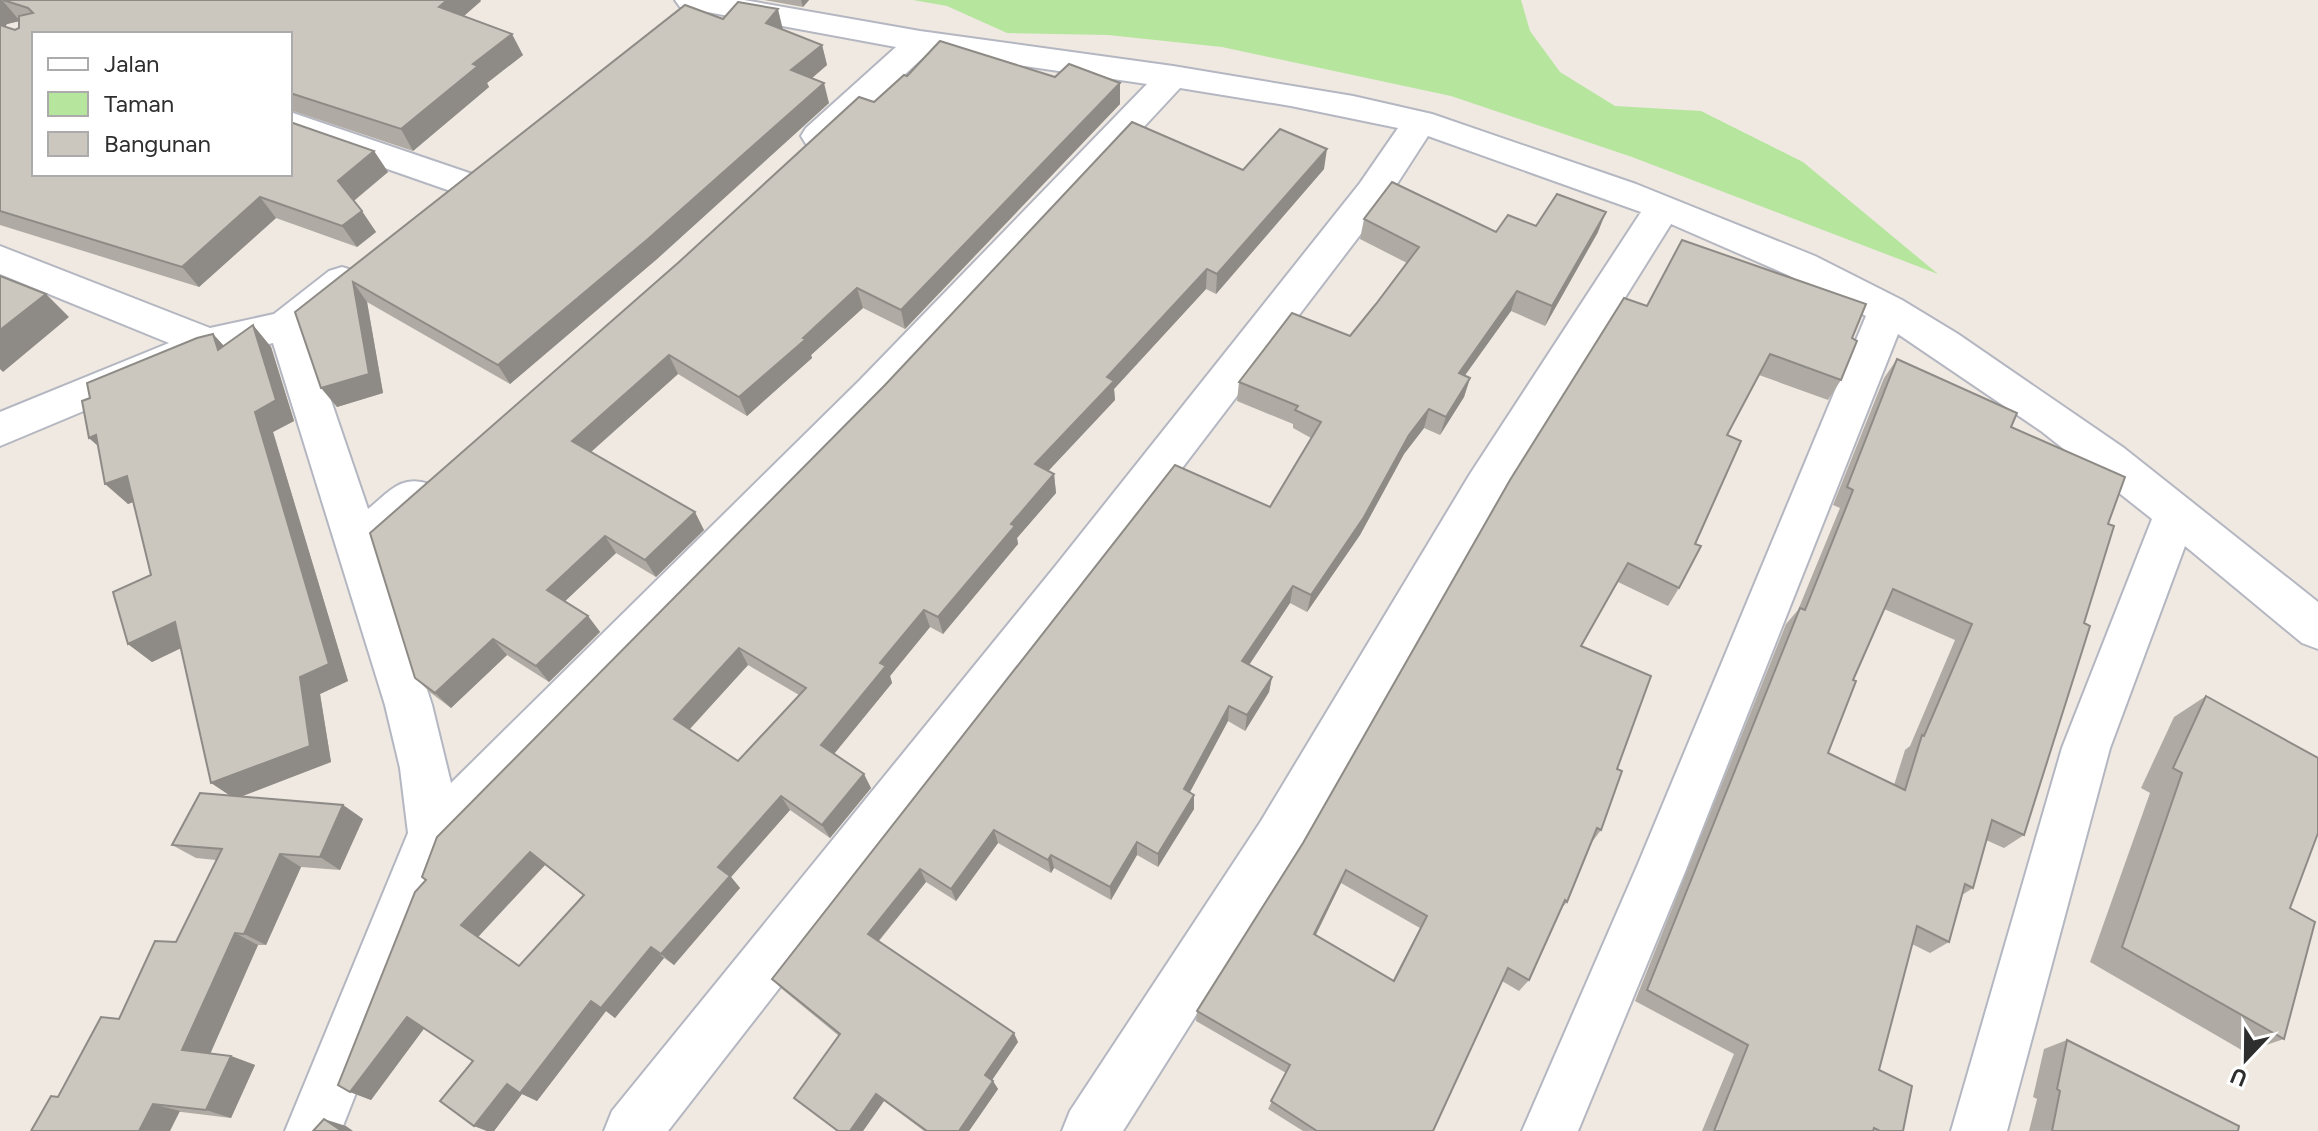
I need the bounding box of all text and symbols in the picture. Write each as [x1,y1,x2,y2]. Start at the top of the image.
legend [32,32,292,176]
text: Jalan [104,49,160,78]
text: Taman [104,89,174,118]
text: Bangunan [104,129,211,158]
north arrow [2206,1019,2286,1099]
text: U [2226,1062,2251,1093]

